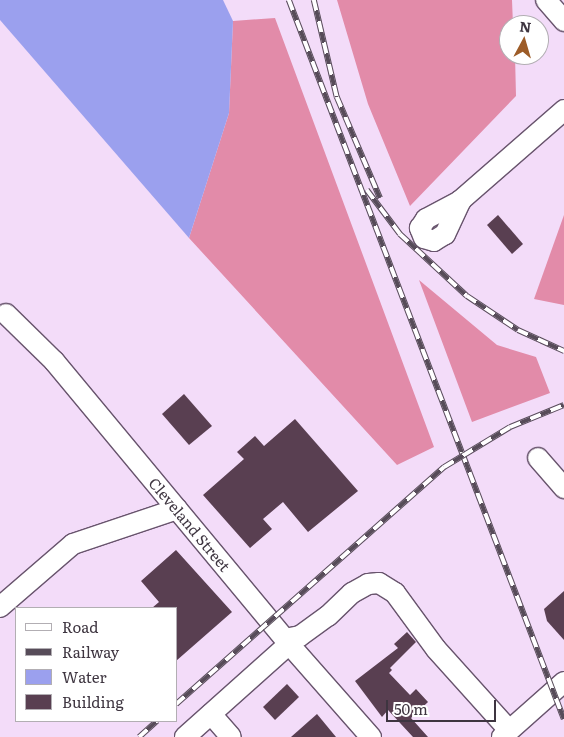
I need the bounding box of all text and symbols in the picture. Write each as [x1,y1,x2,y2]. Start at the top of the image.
north arrow [499,15,549,65]
text: N [519,16,532,37]
street label: Cleveland Street [146,474,234,574]
legend [15,607,178,722]
text: Road [62,615,98,638]
text: Railway [62,640,119,663]
text: Water [62,665,107,688]
text: Building [62,690,124,713]
scale bar [389,690,499,722]
text: 50 m [394,697,428,720]

